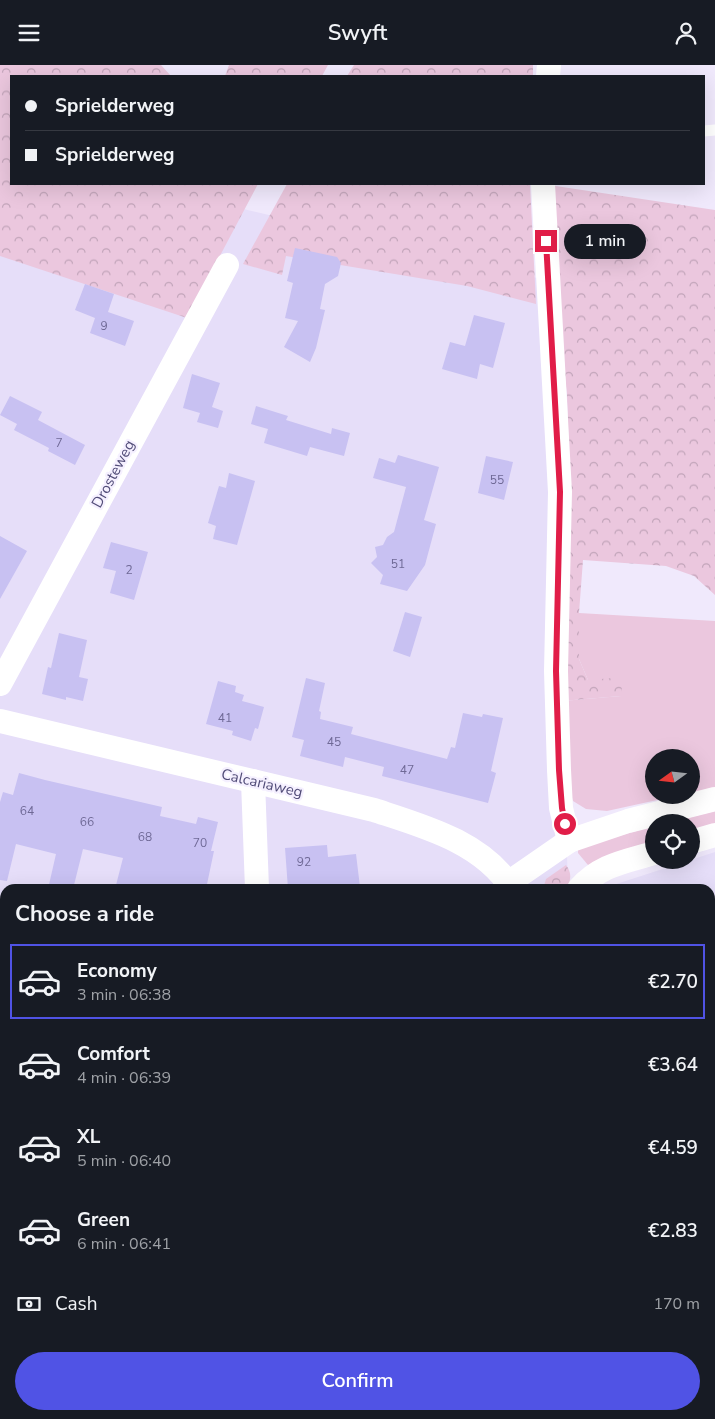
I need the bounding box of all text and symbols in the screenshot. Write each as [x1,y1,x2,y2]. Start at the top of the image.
text: Swyft [328,18,387,48]
icon: menu [15,19,43,47]
icon: person [672,19,700,47]
text: Sprielderweg [55,93,174,119]
text: Sprielderweg [55,142,174,168]
callout: 1 min [564,223,646,259]
route end [535,230,557,252]
text: 1 min [585,230,625,252]
house number: 9 [100,318,108,334]
house number: 7 [55,435,63,451]
street label: Drosteweg [87,437,139,511]
house number: 55 [490,472,504,488]
house number: 51 [391,556,405,572]
house number: 2 [125,562,133,578]
house number: 41 [218,710,232,726]
house number: 45 [327,734,341,750]
north arrow [645,749,700,804]
map controls [645,749,700,869]
house number: 47 [400,762,414,778]
street label: Calcariaweg [219,764,305,802]
house number: 64 [20,803,34,819]
route start [554,813,576,835]
house number: 66 [80,814,94,830]
button: locate [645,814,700,869]
house number: 68 [138,829,152,845]
house number: 70 [193,835,207,851]
house number: 92 [297,854,311,870]
text: Choose a ride [15,899,154,929]
text: Economy [77,958,157,984]
icon: car [17,959,62,1004]
text: €2.70 [648,969,698,995]
text: 3 min · 06:38 [77,984,171,1006]
text: Comfort [77,1041,150,1067]
icon: car [17,1042,62,1087]
text: €3.64 [648,1052,698,1078]
text: 4 min · 06:39 [77,1067,171,1089]
text: XL [77,1124,100,1150]
icon: car [17,1125,62,1170]
text: €4.59 [648,1135,698,1161]
text: 5 min · 06:40 [77,1150,171,1172]
text: Green [77,1207,130,1233]
icon: car [17,1208,62,1253]
text: €2.83 [648,1218,698,1244]
text: 6 min · 06:41 [77,1233,171,1255]
icon: cash [15,1290,43,1318]
text: Cash [55,1291,97,1317]
text: 170 m [653,1293,700,1315]
button: Confirm [15,1352,700,1410]

